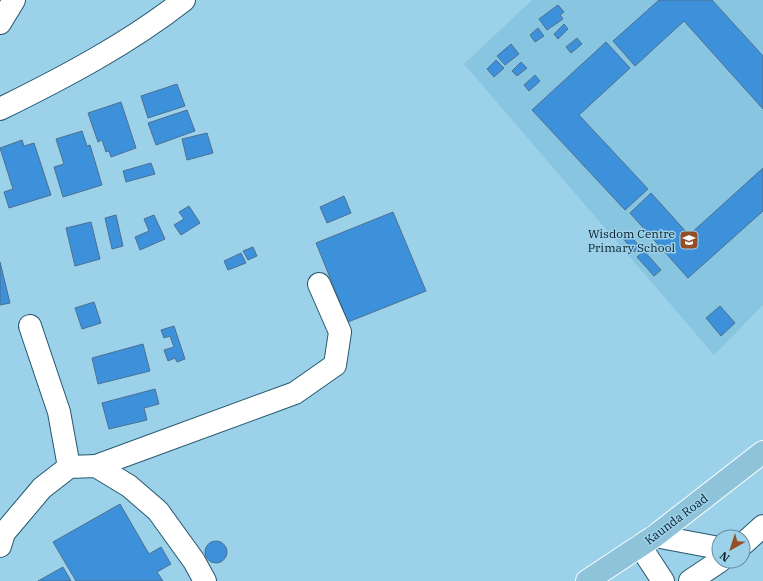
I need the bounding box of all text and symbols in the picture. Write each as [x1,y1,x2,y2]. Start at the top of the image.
place label: Wisdom Centre Primary School [588,226,675,255]
school or university icon: Wisdom Centre Primary School [678,229,700,251]
street label: Kaunda Road [641,490,711,548]
north arrow [711,529,751,569]
text: N [717,548,732,565]

